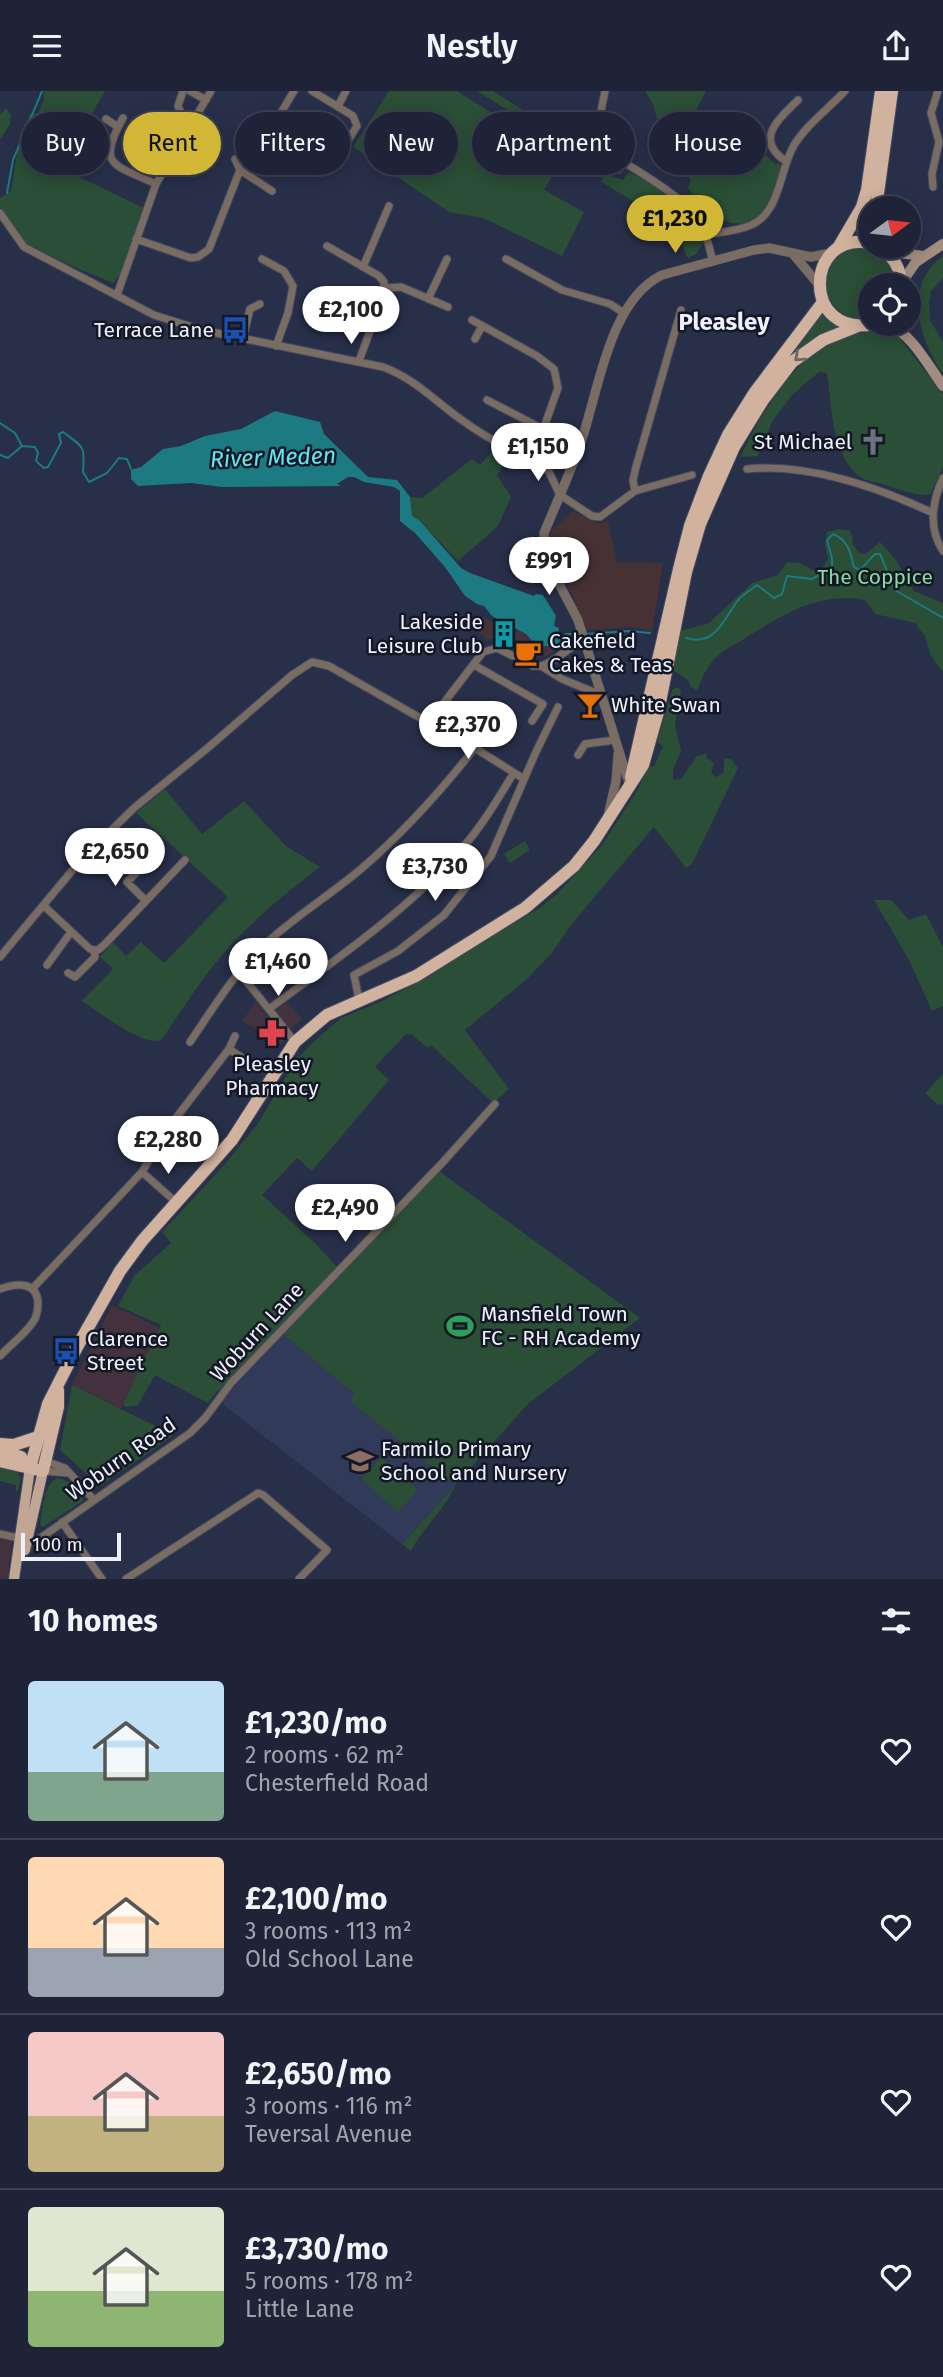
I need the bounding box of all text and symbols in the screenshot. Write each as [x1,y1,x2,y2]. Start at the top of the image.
icon: menu [28,27,66,65]
text: Nestly [426,27,517,65]
icon: share [877,27,915,65]
chip: Buy [21,112,109,175]
chip: Rent [123,112,221,175]
chip: Filters [235,112,350,175]
chip: New [364,112,458,175]
chip: Apartment [472,112,635,175]
chip: House [649,112,766,175]
pin: £1,230 [618,195,732,255]
north arrow [858,196,920,259]
map controls [858,196,921,336]
text: £1,230 [643,204,707,232]
button: locate [858,273,921,336]
pin: £2,100 [294,287,408,346]
text: £2,100 [318,295,384,323]
district label: Pleasley [678,308,770,336]
bus stop icon: Terrace Lane [220,315,250,345]
place label: Terrace Lane [94,317,214,343]
one-way arrow [794,349,807,361]
pin: £1,150 [481,423,595,483]
church icon: St Michael [858,427,888,457]
place label: St Michael [754,429,852,455]
text: £1,150 [507,432,569,460]
water label: River Meden [209,441,337,473]
pin: £991 [508,538,590,597]
text: £991 [525,546,573,574]
park label: The Coppice [817,564,933,590]
place label: Lakeside Leisure Club [367,609,483,659]
building icon: Lakeside Leisure Club [489,619,519,649]
place label: Cakefield Cakes & Teas [549,628,672,678]
cafe icon: Cakefield Cakes & Teas [513,638,543,668]
bar icon: White Swan [575,690,605,720]
place label: White Swan [611,692,721,718]
pin: £2,370 [411,701,525,761]
text: £2,370 [435,710,501,738]
pin: £2,650 [58,829,172,888]
text: £2,650 [81,837,149,865]
pin: £3,730 [378,843,492,903]
text: £3,730 [402,852,468,880]
pin: £1,460 [221,939,335,998]
text: £1,460 [245,947,311,975]
pharmacy icon: Pleasley Pharmacy [257,1018,287,1048]
place label: Pleasley Pharmacy [225,1051,319,1101]
pin: £2,280 [111,1117,225,1176]
text: £2,280 [134,1125,202,1153]
pin: £2,490 [288,1185,402,1244]
text: £2,490 [311,1193,379,1221]
street label: Woburn Lane [205,1277,309,1387]
place label: Mansfield Town FC - RH Academy [481,1301,641,1351]
sports icon: Mansfield Town FC - RH Academy [445,1311,475,1341]
place label: Clarence Street [87,1326,168,1376]
bus stop icon: Clarence Street [51,1336,81,1366]
street label: Woburn Road [61,1411,181,1507]
place label: Farmilo Primary School and Nursery [381,1436,568,1486]
school or university icon: Farmilo Primary School and Nursery [345,1446,375,1476]
scale bar [21,1530,121,1562]
text: 100 m [32,1533,83,1556]
icon: filters [877,1602,915,1640]
text: 10 homes [28,1603,158,1639]
text: £1,230/mo [245,1705,387,1741]
icon: home [84,1709,168,1793]
icon: heart [877,1732,915,1770]
text: 2 rooms · 62 m² [245,1741,404,1769]
text: Chesterfield Road [245,1769,429,1797]
text: £2,100/mo [245,1881,387,1917]
icon: home [84,1885,168,1969]
icon: heart [877,1908,915,1946]
text: 3 rooms · 113 m² [245,1917,412,1945]
text: Old School Lane [245,1945,414,1973]
text: £2,650/mo [245,2056,392,2092]
icon: home [84,2060,168,2144]
icon: heart [877,2083,915,2121]
text: 3 rooms · 116 m² [245,2092,413,2120]
text: Teversal Avenue [245,2120,412,2148]
text: £3,730/mo [245,2231,389,2267]
icon: home [84,2235,168,2319]
icon: heart [877,2258,915,2296]
text: 5 rooms · 178 m² [245,2267,413,2295]
text: Little Lane [245,2295,354,2323]

